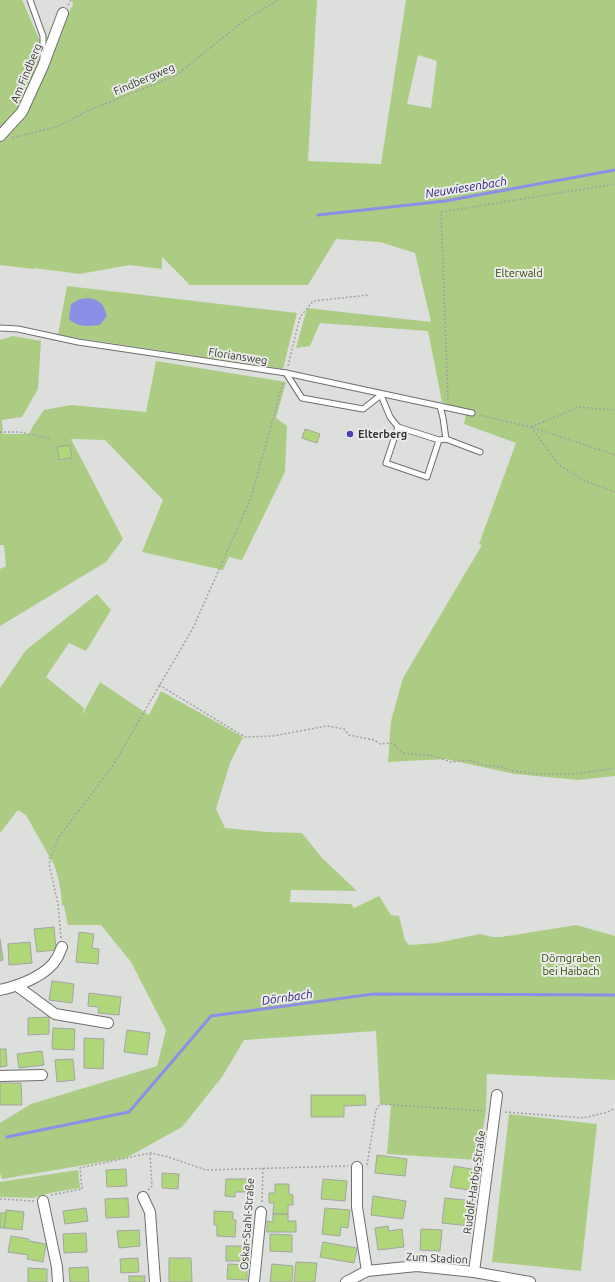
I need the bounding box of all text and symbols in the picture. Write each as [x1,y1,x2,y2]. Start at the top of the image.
street label: Am Findberg [8,42,44,104]
street label: Findbergweg [112,61,176,97]
water label: Neuwiesenbach [424,174,508,200]
park label: Elterwald [495,267,543,279]
street label: Floriansweg [208,345,268,367]
place label: Elterberg [358,428,407,440]
marker: Elterberg [345,429,355,439]
park label: Dörngraben bei Haibach [541,952,601,977]
water label: Dörnbach [261,987,313,1007]
street label: Rudolf-Harbig-Straße [461,1129,487,1235]
street label: Oskar-Stahl-Straße [238,1178,256,1270]
street label: Zum Stadion [406,1250,468,1266]

